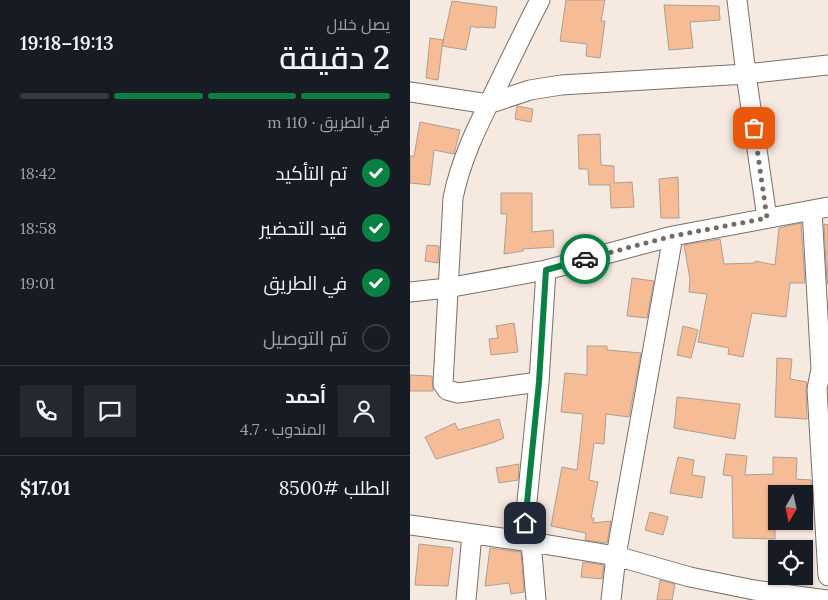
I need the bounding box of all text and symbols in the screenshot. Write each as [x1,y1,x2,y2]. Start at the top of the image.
text: يصل خلال [326,14,390,34]
text: 19:13–19:18 [20,31,114,55]
text: 2 دقيقة [279,37,390,78]
pin [733,107,775,149]
text: في الطريق · 110 m [267,112,390,132]
icon: bag [740,114,768,142]
icon: check [362,159,390,187]
text: تم التأكيد [275,161,347,185]
text: 18:42 [20,163,56,183]
icon: check [362,214,390,242]
text: قيد التحضير [260,216,347,240]
text: 18:58 [20,218,57,238]
courier [560,234,610,284]
icon: car [571,245,599,273]
icon: check [362,269,390,297]
text: في الطريق [264,271,347,295]
text: 19:01 [20,273,55,293]
text: تم التوصيل [263,326,347,350]
text: أحمد [285,384,326,408]
button: phone [20,385,72,437]
button: chat [84,385,136,437]
button: person [338,385,390,437]
text: المندوب · 4.7 [240,419,326,439]
text: $17.01 [20,476,71,500]
text: الطلب #8500 [279,476,390,500]
north arrow [768,485,812,530]
map controls [768,485,813,585]
pin [504,502,546,544]
icon: home [511,509,539,537]
button: locate [768,540,813,585]

